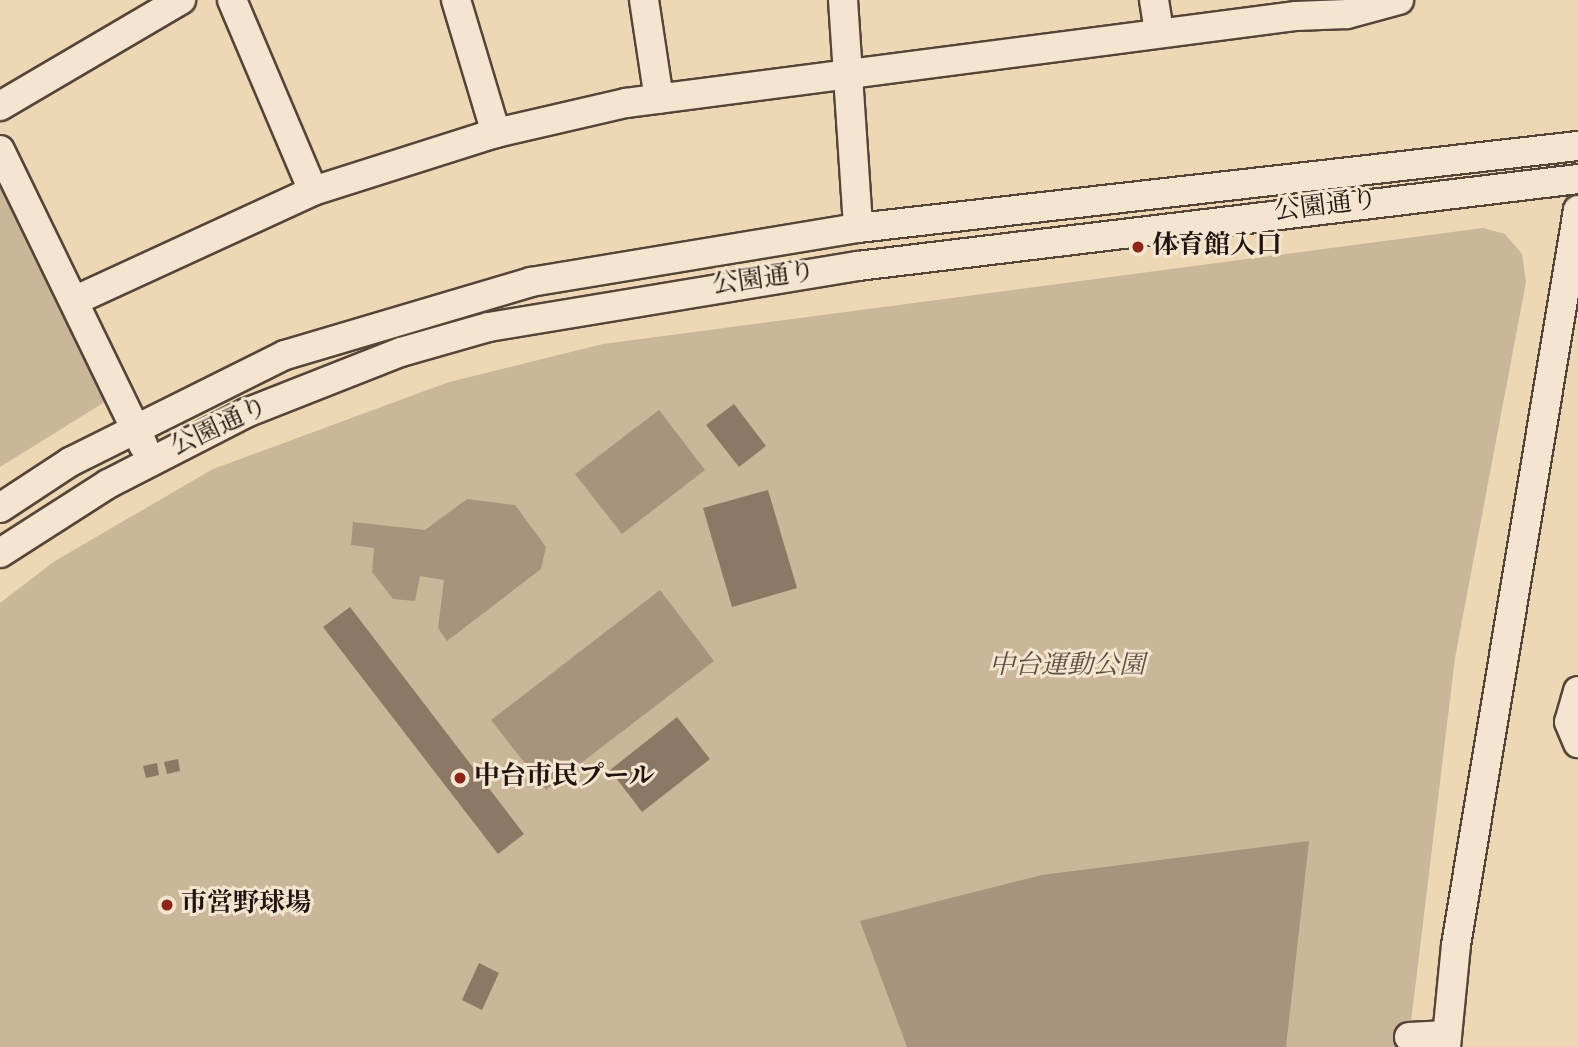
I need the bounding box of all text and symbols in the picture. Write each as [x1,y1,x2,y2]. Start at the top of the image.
street label: 公園通り [1272,185,1380,229]
place label: 体育館入口 [1152,231,1282,263]
marker: 体育館入口 [1130,239,1146,255]
street label: 公園通り [710,257,818,303]
street label: 公園通り [166,392,274,464]
park label: 中台運動公園 [989,651,1145,683]
place label: 中台市民プール [474,762,655,794]
marker: 中台市民プール [452,770,468,786]
place label: 市営野球場 [181,889,311,921]
marker: 市営野球場 [159,897,175,913]

